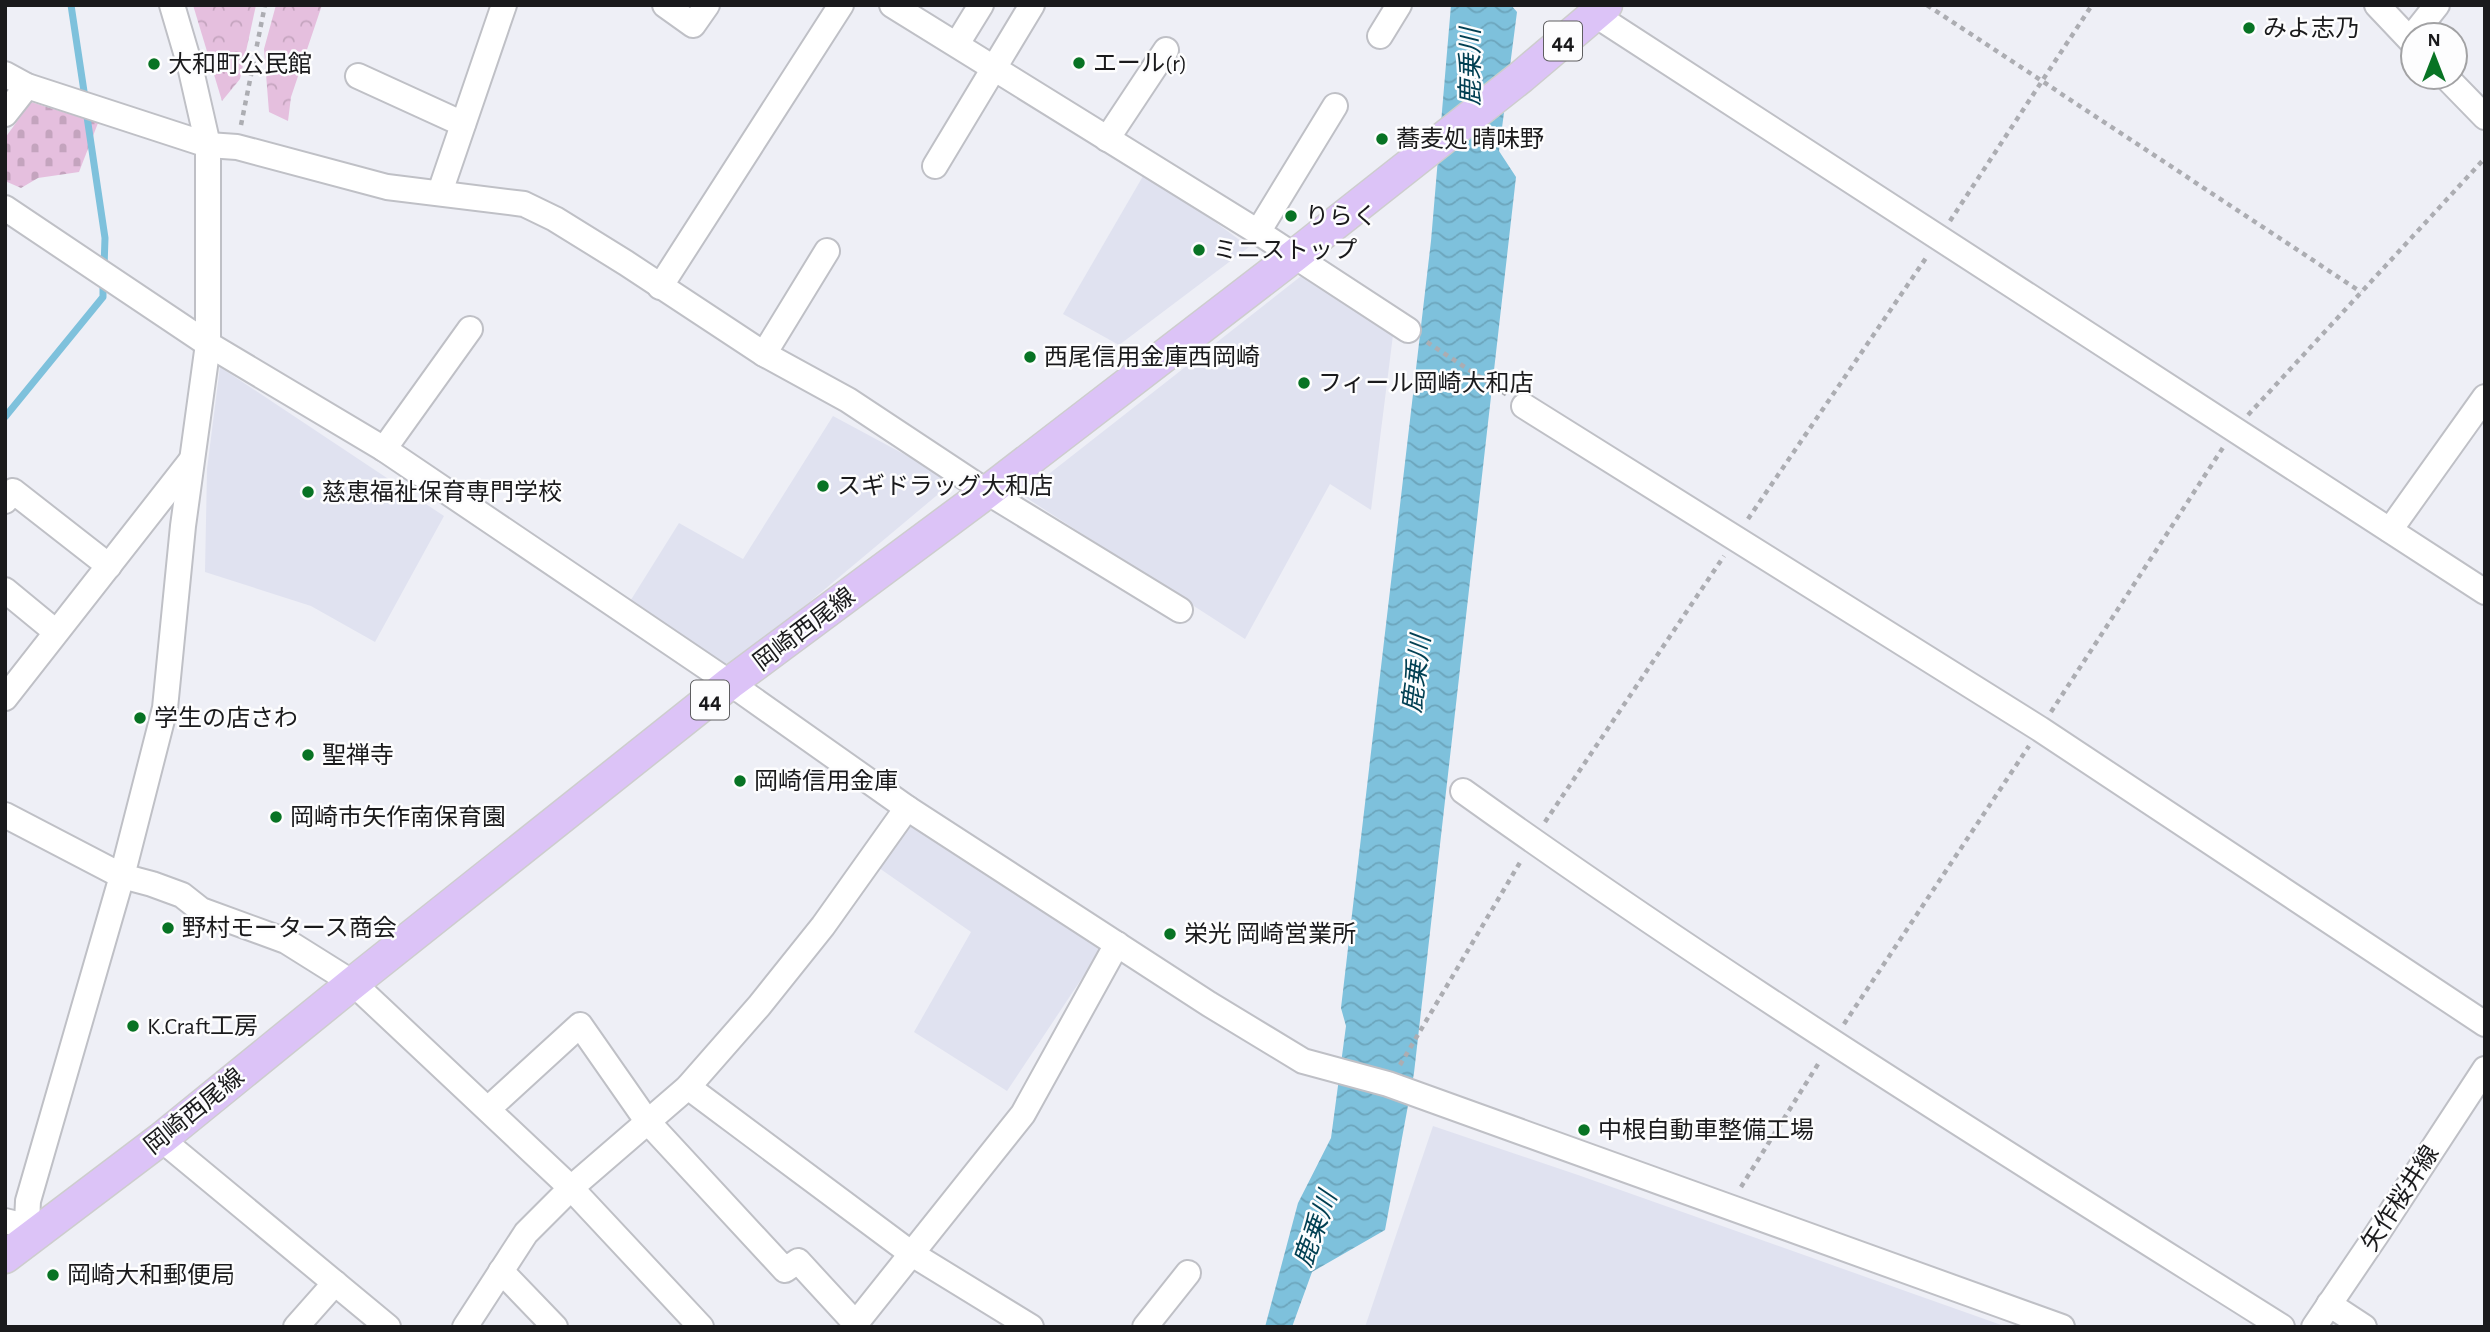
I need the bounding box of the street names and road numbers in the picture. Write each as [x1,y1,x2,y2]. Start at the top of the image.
road number: 44 [1544,22,1582,60]
street label: 岡崎西尾線 [748,583,860,675]
road number: 44 [691,680,729,720]
street label: 岡崎西尾線 [139,1063,249,1159]
street label: 矢作桜井線 [2356,1141,2444,1255]

